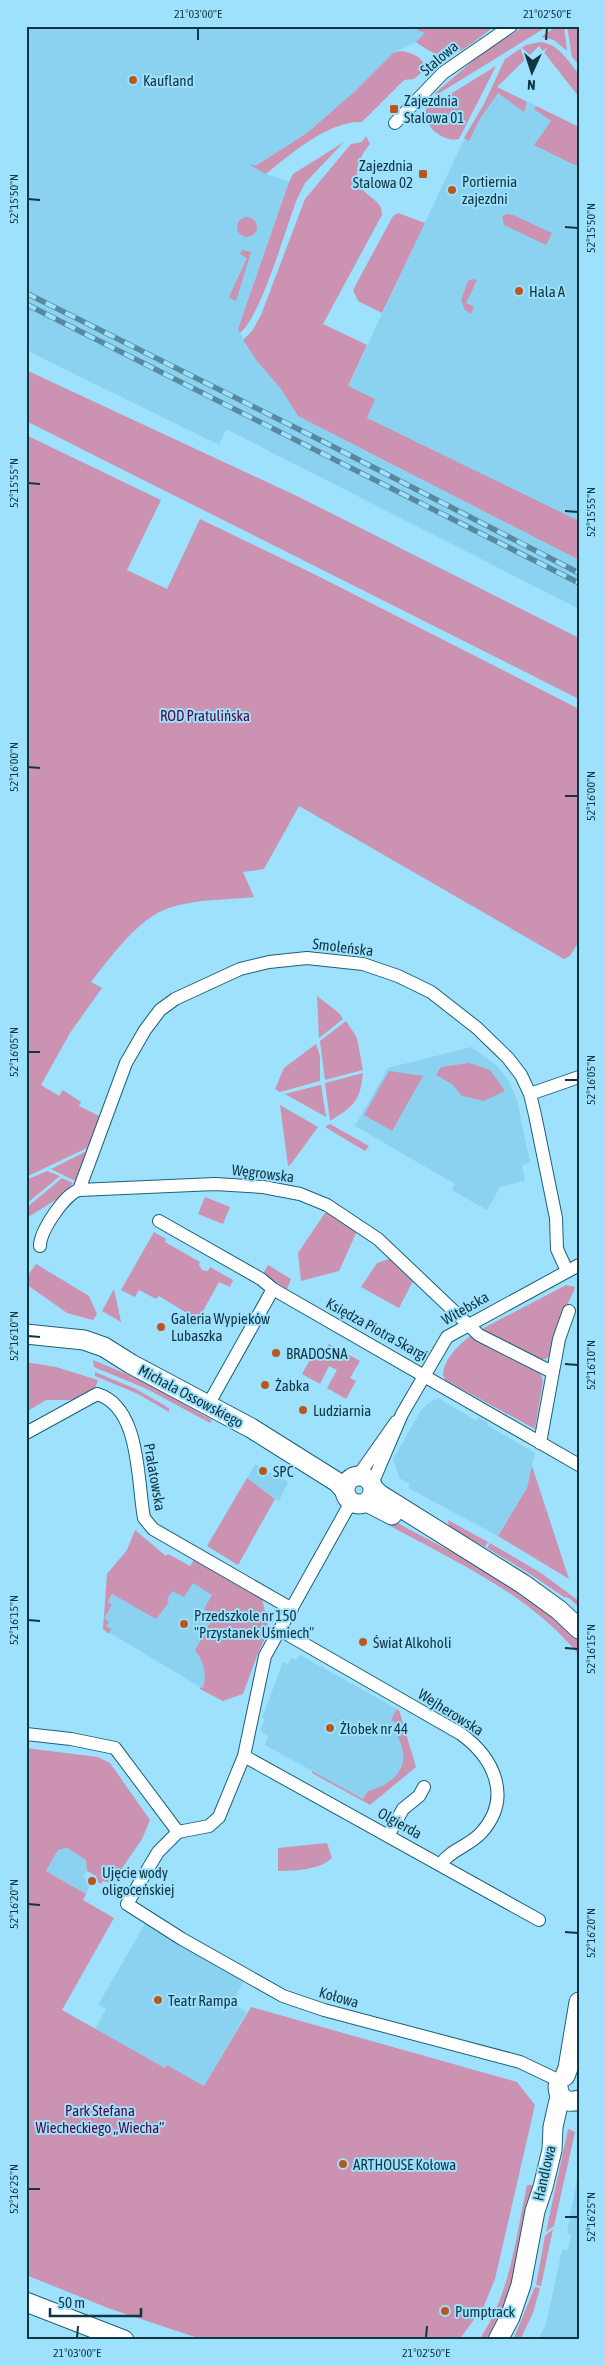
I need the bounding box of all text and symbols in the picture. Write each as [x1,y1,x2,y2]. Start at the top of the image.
text: 21°03'00"E [174,7,222,21]
text: 21°02'50"E [523,7,571,21]
street label: Stalowa [417,37,461,79]
north arrow [508,48,558,98]
place label: Kaufland [143,72,194,89]
marker: Kaufland [127,74,139,86]
text: N [527,77,536,93]
place label: Zajezdnia Stalowa 01 [404,92,464,126]
marker: Zajezdnia Stalowa 01 [388,103,400,115]
place label: Zajezdnia Stalowa 02 [353,157,413,191]
marker: Zajezdnia Stalowa 02 [417,168,429,180]
place label: Portiernia zajezdni [462,173,517,207]
text: 52°15'50"N [7,174,21,224]
marker: Portiernia zajezdni [446,184,458,196]
text: 52°15'50"N [584,203,598,253]
place label: Hala A [529,283,566,300]
marker: Hala A [513,285,525,297]
text: 52°15'55"N [7,458,21,508]
text: 52°15'55"N [584,487,598,537]
park label: ROD Pratulińska [160,707,250,724]
text: 52°16'00"N [7,742,21,792]
text: 52°16'00"N [584,771,598,821]
street label: Smoleńska [312,935,374,959]
text: 52°16'05"N [7,1027,21,1077]
text: 52°16'05"N [584,1055,598,1105]
street label: Węgrowska [231,1161,295,1185]
street label: Witebska [439,1288,491,1328]
street label: Księdza Piotra Skargi [323,1294,431,1364]
place label: Galeria Wypieków Lubaszka [171,1310,270,1344]
text: 52°16'10"N [7,1311,21,1361]
marker: Galeria Wypieków Lubaszka [155,1321,167,1333]
text: 52°16'10"N [584,1340,598,1390]
place label: BRADOSNA [286,1345,348,1362]
marker: BRADOSNA [270,1347,282,1359]
street label: Michała Ossowskiego [136,1361,246,1431]
place label: Żabka [275,1377,309,1394]
marker: Żabka [259,1379,271,1391]
place label: Ludziarnia [313,1402,371,1419]
marker: Ludziarnia [297,1404,309,1416]
street label: Prałatowska [141,1442,169,1512]
place label: SPC [273,1463,294,1480]
marker: SPC [257,1465,269,1477]
text: 52°16'15"N [7,1595,21,1645]
place label: Przedszkole nr 150 "Przystanek Uśmiech" [194,1607,314,1641]
marker: Przedszkole nr 150 "Przystanek Uśmiech" [178,1618,190,1630]
text: 52°16'15"N [584,1624,598,1674]
place label: Świat Alkoholi [373,1634,451,1651]
marker: Świat Alkoholi [357,1636,369,1648]
street label: Wejherowska [415,1685,487,1739]
place label: Żłobek nr 44 [340,1720,408,1737]
marker: Żłobek nr 44 [324,1722,336,1734]
street label: Olgierda [375,1804,425,1842]
place label: Ujęcie wody oligoceńskiej [102,1864,174,1898]
marker: Ujęcie wody oligoceńskiej [86,1875,98,1887]
text: 52°16'20"N [7,1879,21,1929]
text: 52°16'20"N [584,1908,598,1958]
street label: Kołowa [317,1983,361,2011]
place label: Teatr Rampa [168,1992,238,2009]
marker: Teatr Rampa [152,1994,164,2006]
park label: Park Stefana Wiecheckiego „Wiecha” [35,2102,165,2136]
street label: Handlowa [529,2144,559,2202]
place label: ARTHOUSE Kołowa [353,2156,456,2173]
marker: ARTHOUSE Kołowa [337,2158,349,2170]
text: 52°16'25"N [7,2164,21,2214]
text: 52°16'25"N [584,2192,598,2242]
scale bar [50,2286,141,2318]
text: 50 m [58,2294,85,2311]
place label: Pumptrack [455,2303,515,2320]
marker: Pumptrack [439,2305,451,2317]
text: 21°03'00"E [53,2346,101,2360]
text: 21°02'50"E [402,2346,450,2360]

